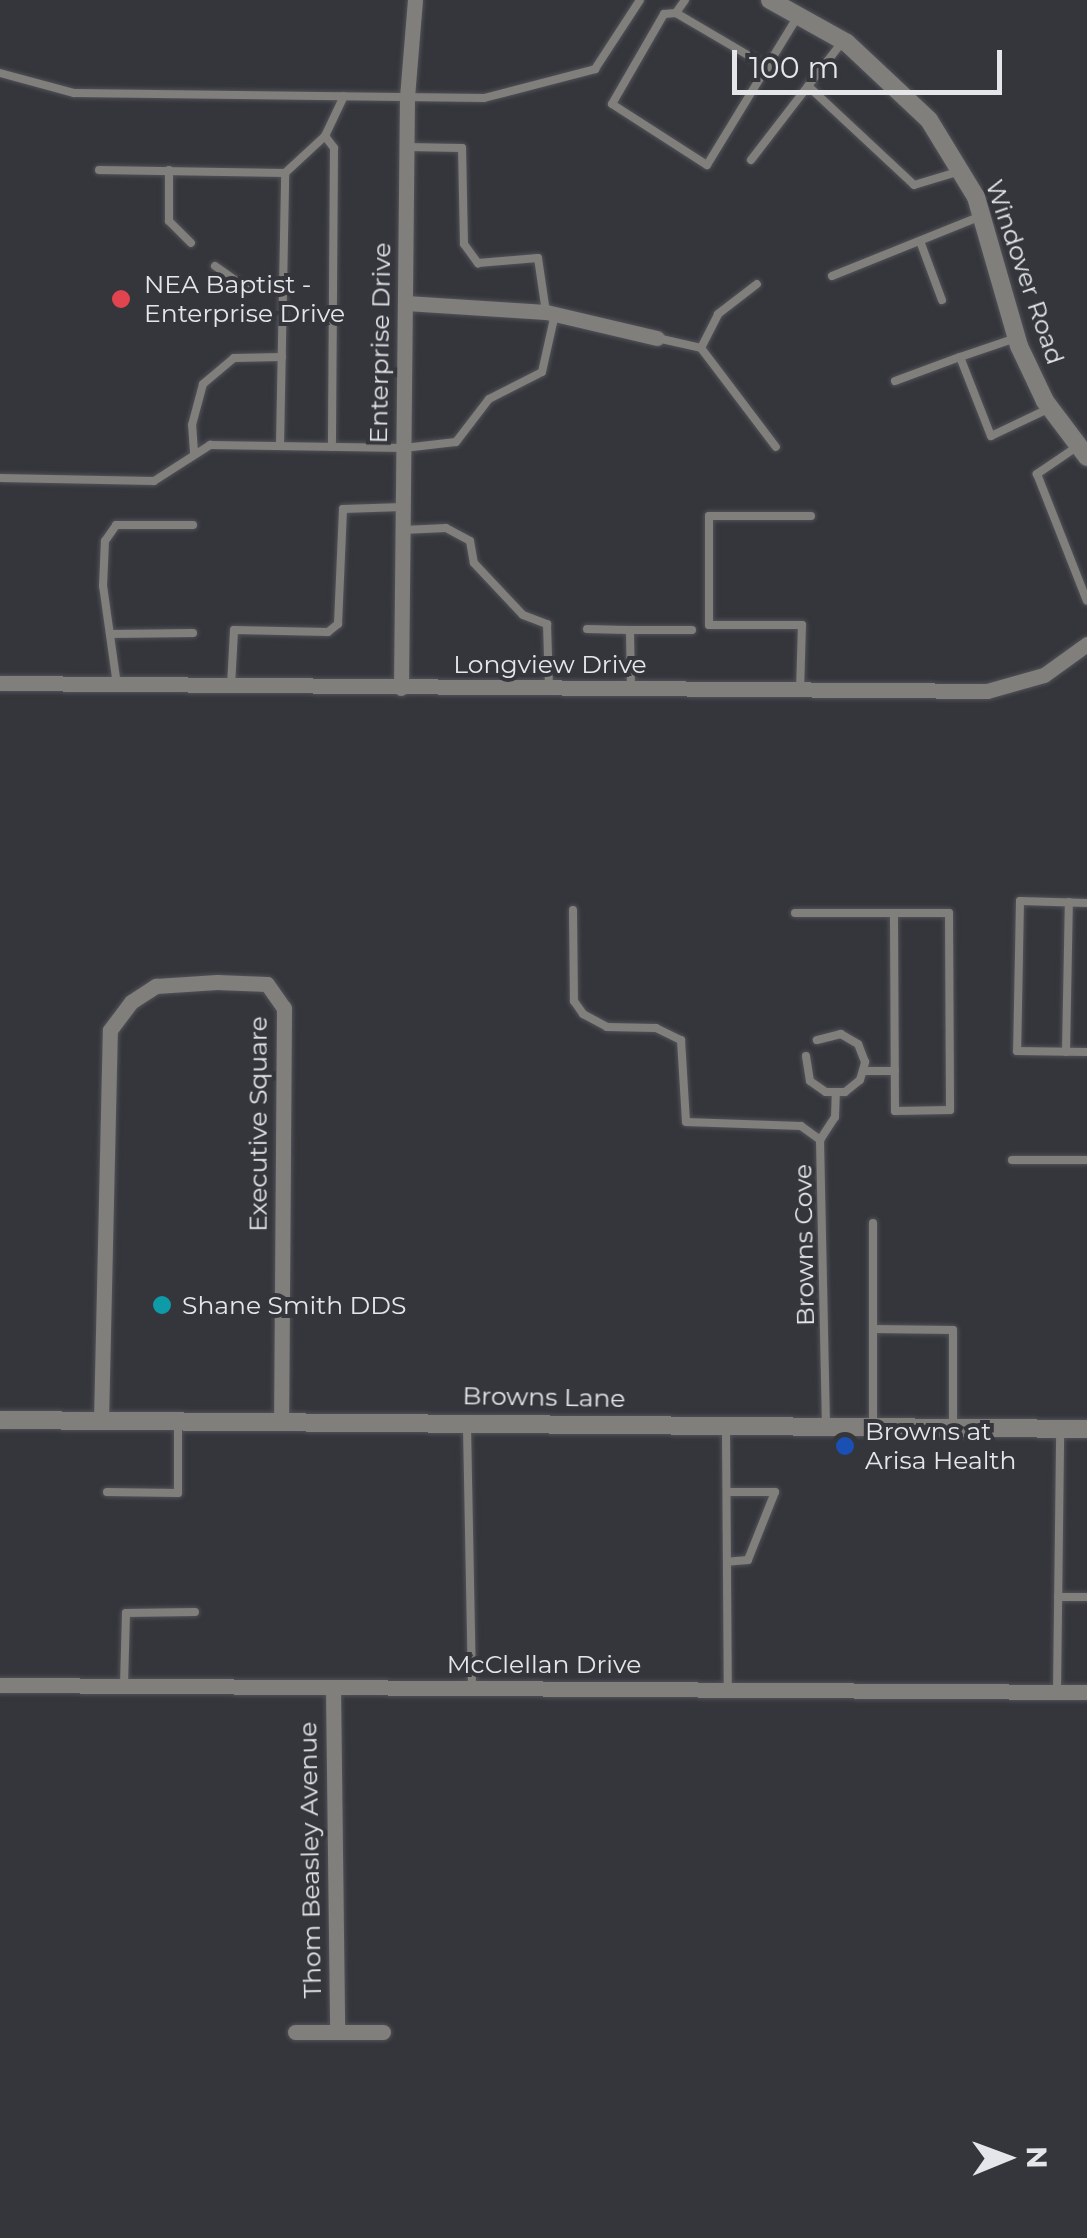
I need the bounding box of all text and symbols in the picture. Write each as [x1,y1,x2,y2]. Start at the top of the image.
scale bar [737,30,1007,92]
text: 100 m [749,49,839,86]
street label: Windover Road [979,176,1071,368]
street label: Enterprise Drive [363,242,397,444]
place label: NEA Baptist - Enterprise Drive [144,270,345,329]
marker: NEA Baptist - Enterprise Drive [108,286,134,312]
street label: Longview Drive [453,649,647,679]
street label: Executive Square [243,1016,273,1232]
street label: Browns Cove [788,1164,820,1326]
place label: Shane Smith DDS [182,1290,406,1320]
marker: Shane Smith DDS [151,1294,173,1316]
street label: Browns Lane [462,1381,626,1413]
place label: Browns at Arisa Health [865,1417,1016,1476]
marker: Browns at Arisa Health [834,1435,856,1457]
street label: McClellan Drive [447,1649,641,1679]
street label: Thom Beasley Avenue [293,1721,327,1999]
north arrow [957,2108,1057,2208]
text: N [1020,2146,1054,2169]

